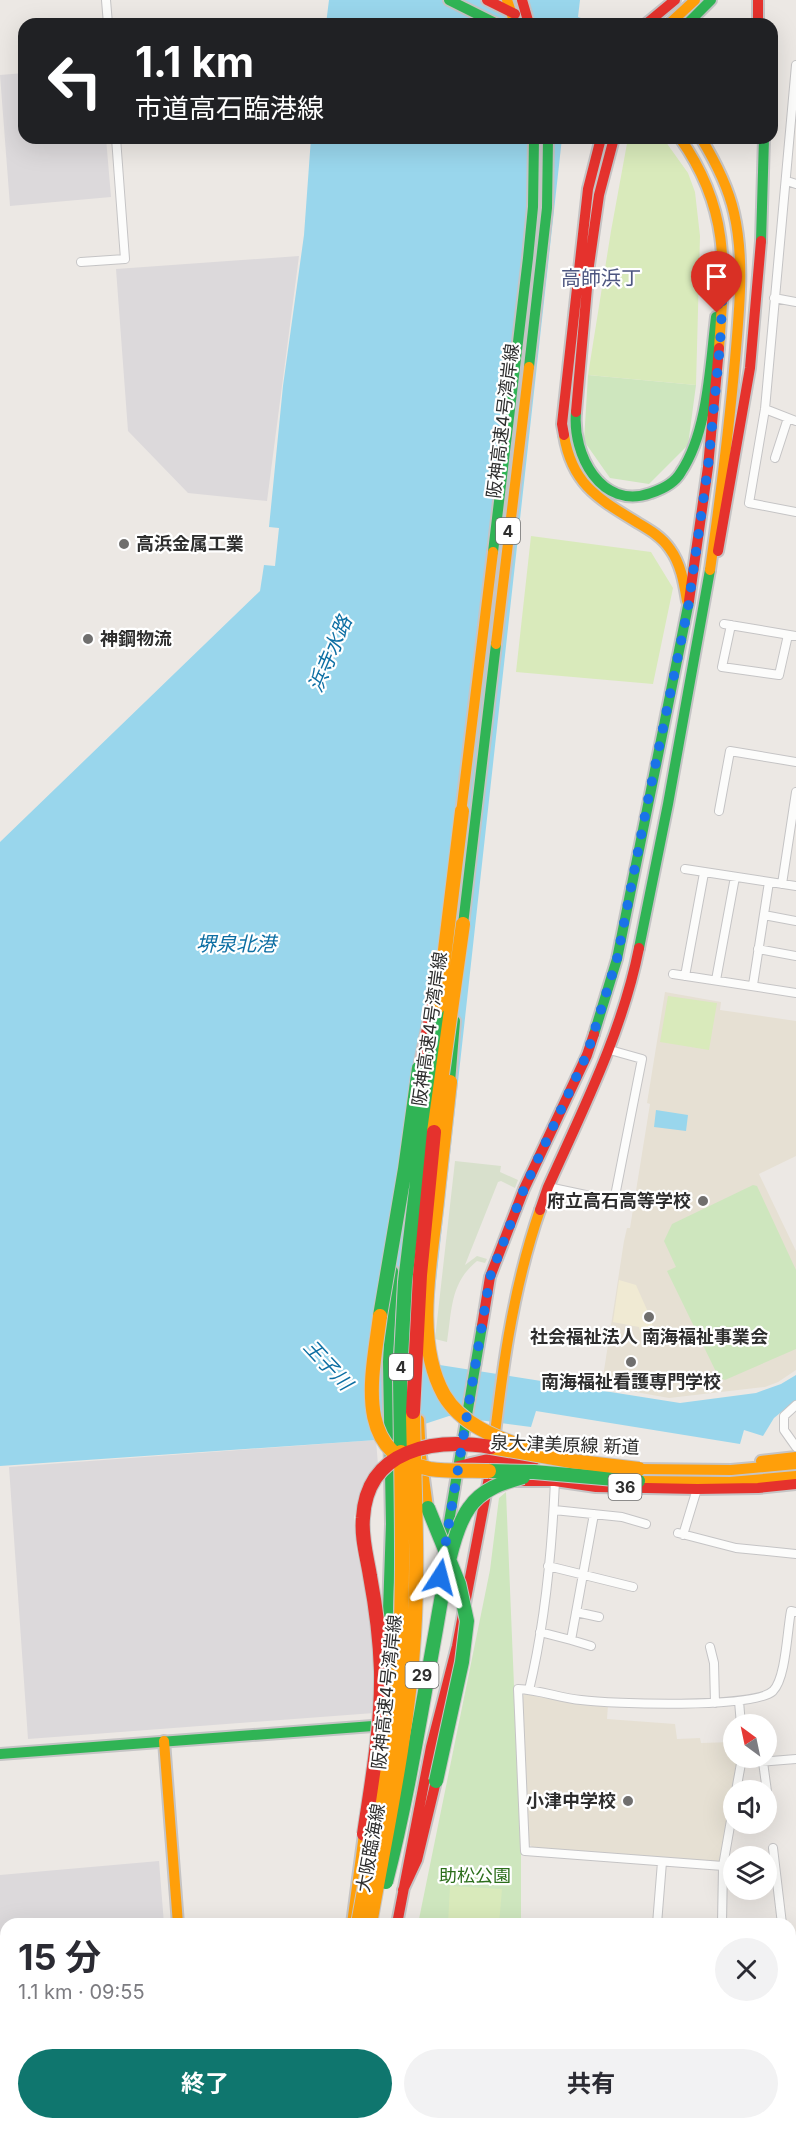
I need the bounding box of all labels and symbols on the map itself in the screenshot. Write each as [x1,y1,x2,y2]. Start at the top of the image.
pin [691,251,742,313]
district label: 高師浜丁 [561,266,641,290]
street label: 阪神高速4号湾岸線 [483,342,522,499]
road number: 4 [496,518,520,544]
place label: 高浜金属工業 [136,533,244,554]
marker: 高浜金属工業 [117,537,131,551]
water label: 浜寺水路 [303,611,357,696]
place label: 神鋼物流 [100,628,172,649]
marker: 神鋼物流 [81,632,95,646]
water label: 堺泉北港 [196,932,279,956]
street label: 阪神高速4号湾岸線 [408,950,451,1107]
place label: 府立高石高等学校 [547,1190,691,1211]
marker: 府立高石高等学校 [696,1194,710,1208]
marker: 社会福祉法人 南海福祉事業会 [642,1310,656,1324]
place label: 社会福祉法人 南海福祉事業会 [530,1326,768,1347]
water label: 王子川 [299,1335,359,1397]
road number: 4 [389,1354,413,1380]
marker: 南海福祉看護専門学校 [624,1355,638,1369]
place label: 南海福祉看護専門学校 [541,1371,721,1392]
street label: 泉大津美原線 新道 [490,1431,640,1458]
road number: 36 [608,1474,642,1500]
position arrow [408,1545,472,1609]
street label: 阪神高速4号湾岸線 [368,1613,405,1770]
road number: 29 [406,1662,438,1688]
north arrow [723,1714,777,1768]
place label: 小津中学校 [526,1790,616,1811]
marker: 小津中学校 [621,1794,635,1808]
street label: 大阪臨海線 [352,1802,389,1894]
park label: 助松公園 [439,1865,511,1886]

